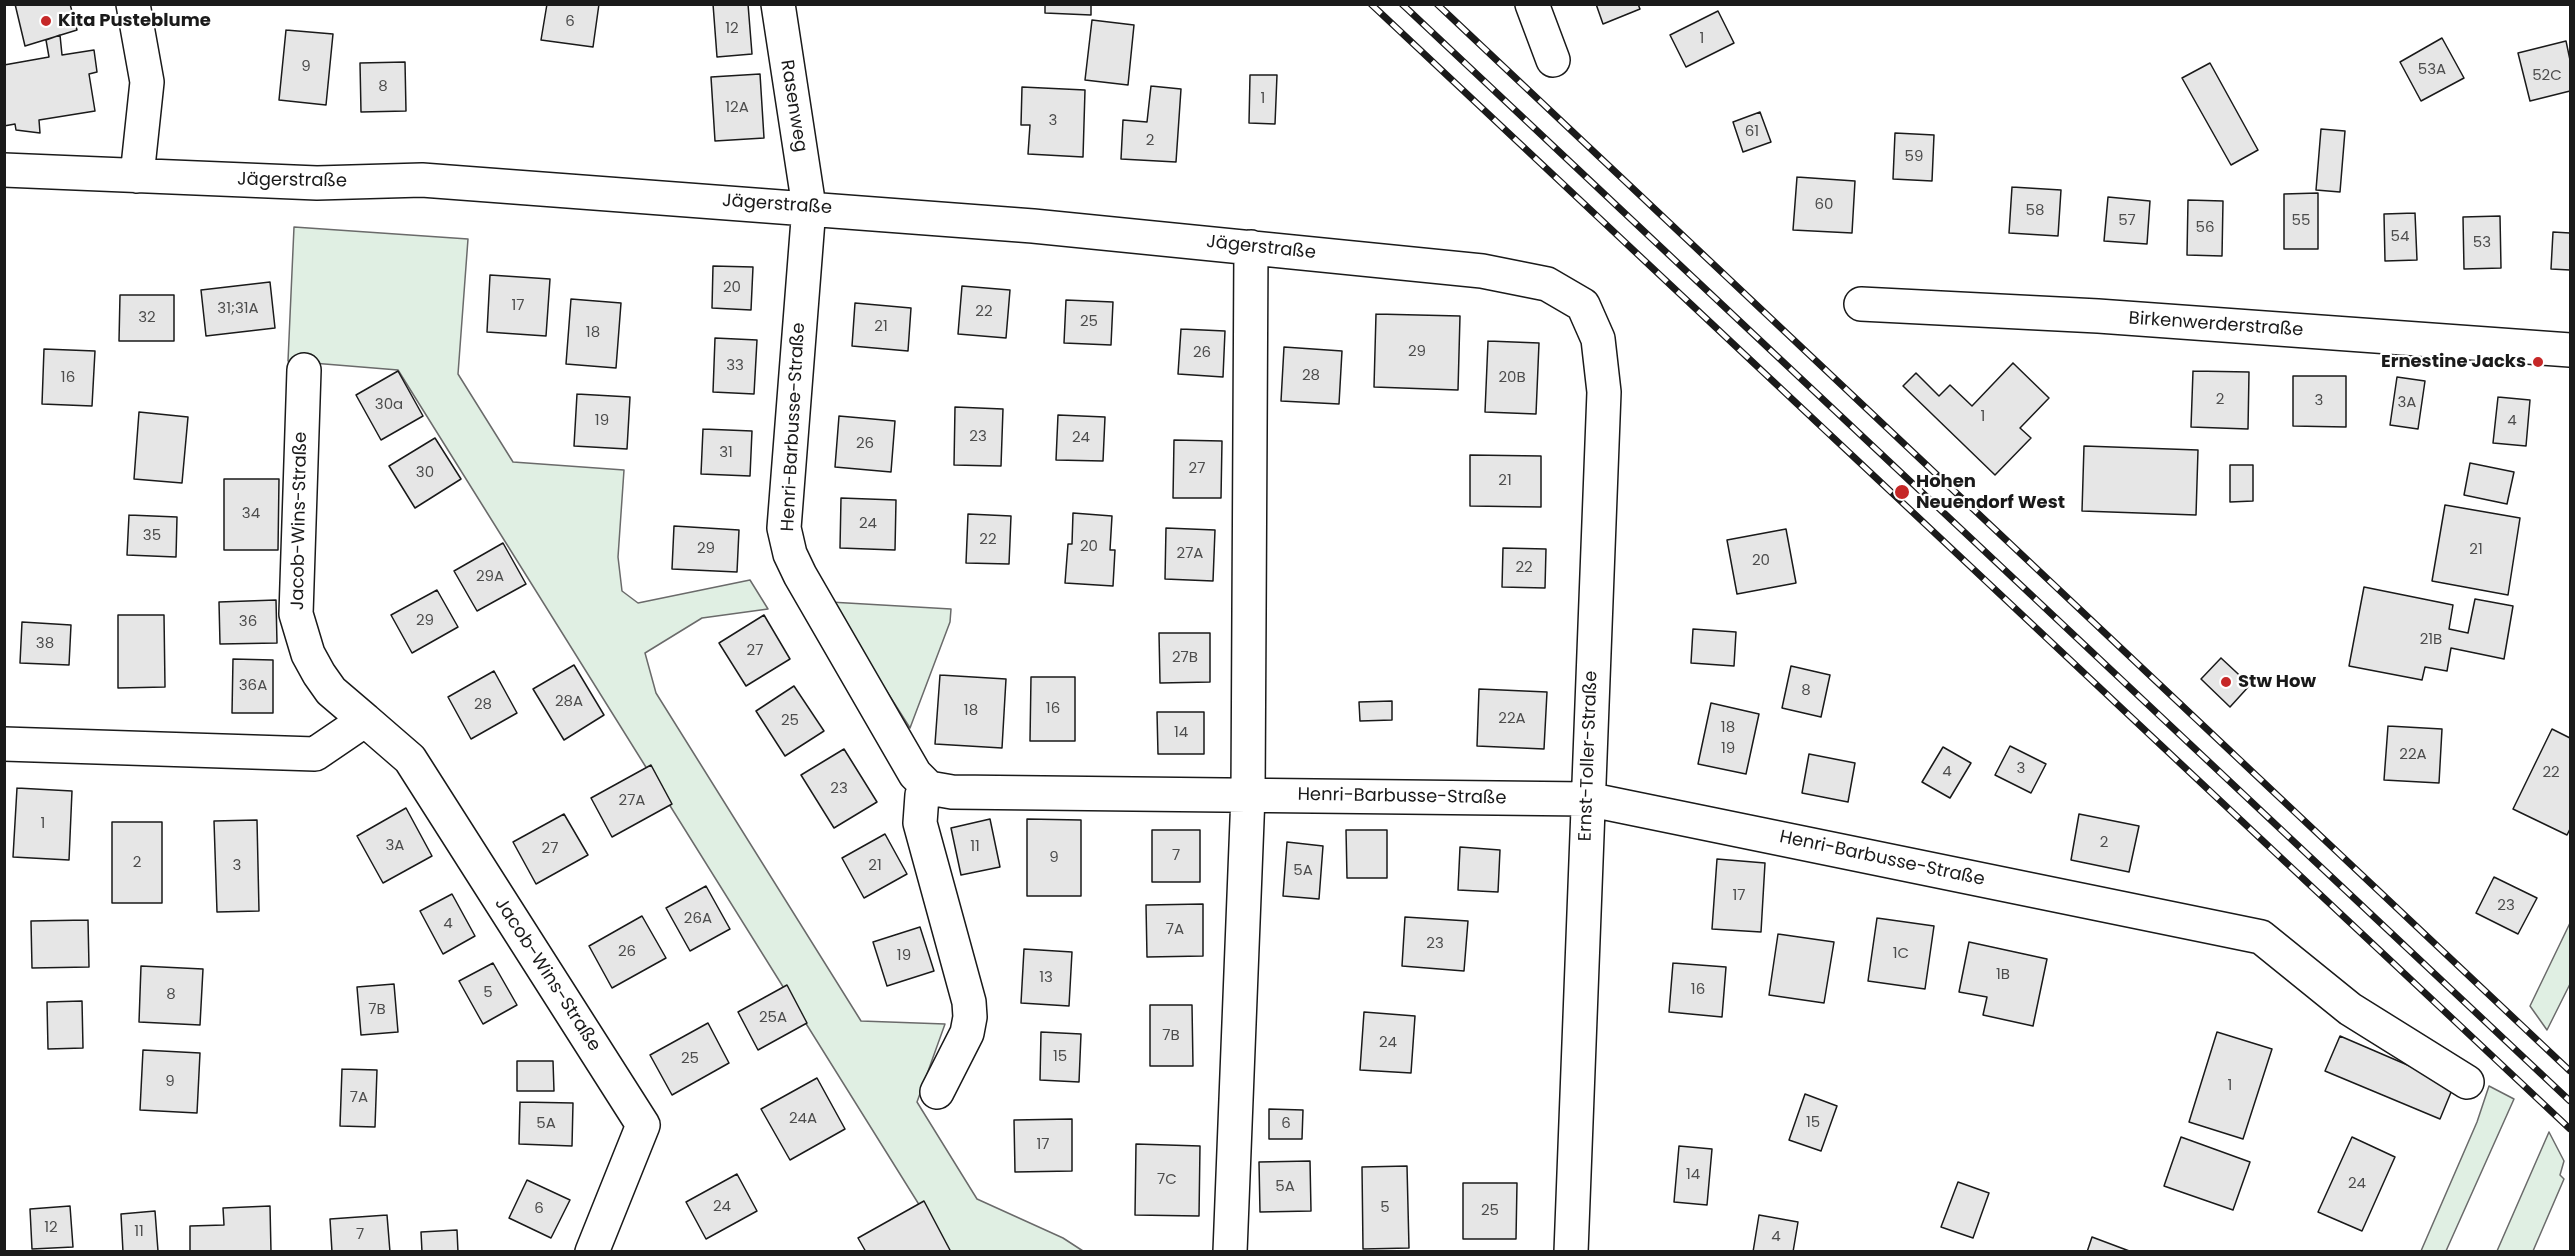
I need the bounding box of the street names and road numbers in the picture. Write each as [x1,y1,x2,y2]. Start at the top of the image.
street label: Rasenweg [775,58,811,154]
street label: Jägerstraße [237,169,347,193]
street label: Jägerstraße [721,190,833,220]
street label: Jägerstraße [1205,232,1317,264]
street label: Birkenwerderstraße [2128,308,2304,342]
street label: Henri-Barbusse-Straße [778,322,810,532]
street label: Jacob-Wins-Straße [288,432,312,610]
street label: Ernst-Toller-Straße [1575,670,1603,842]
street label: Henri-Barbusse-Straße [1297,784,1507,810]
street label: Henri-Barbusse-Straße [1777,827,1987,891]
street label: Jacob-Wins-Straße [489,894,605,1056]

